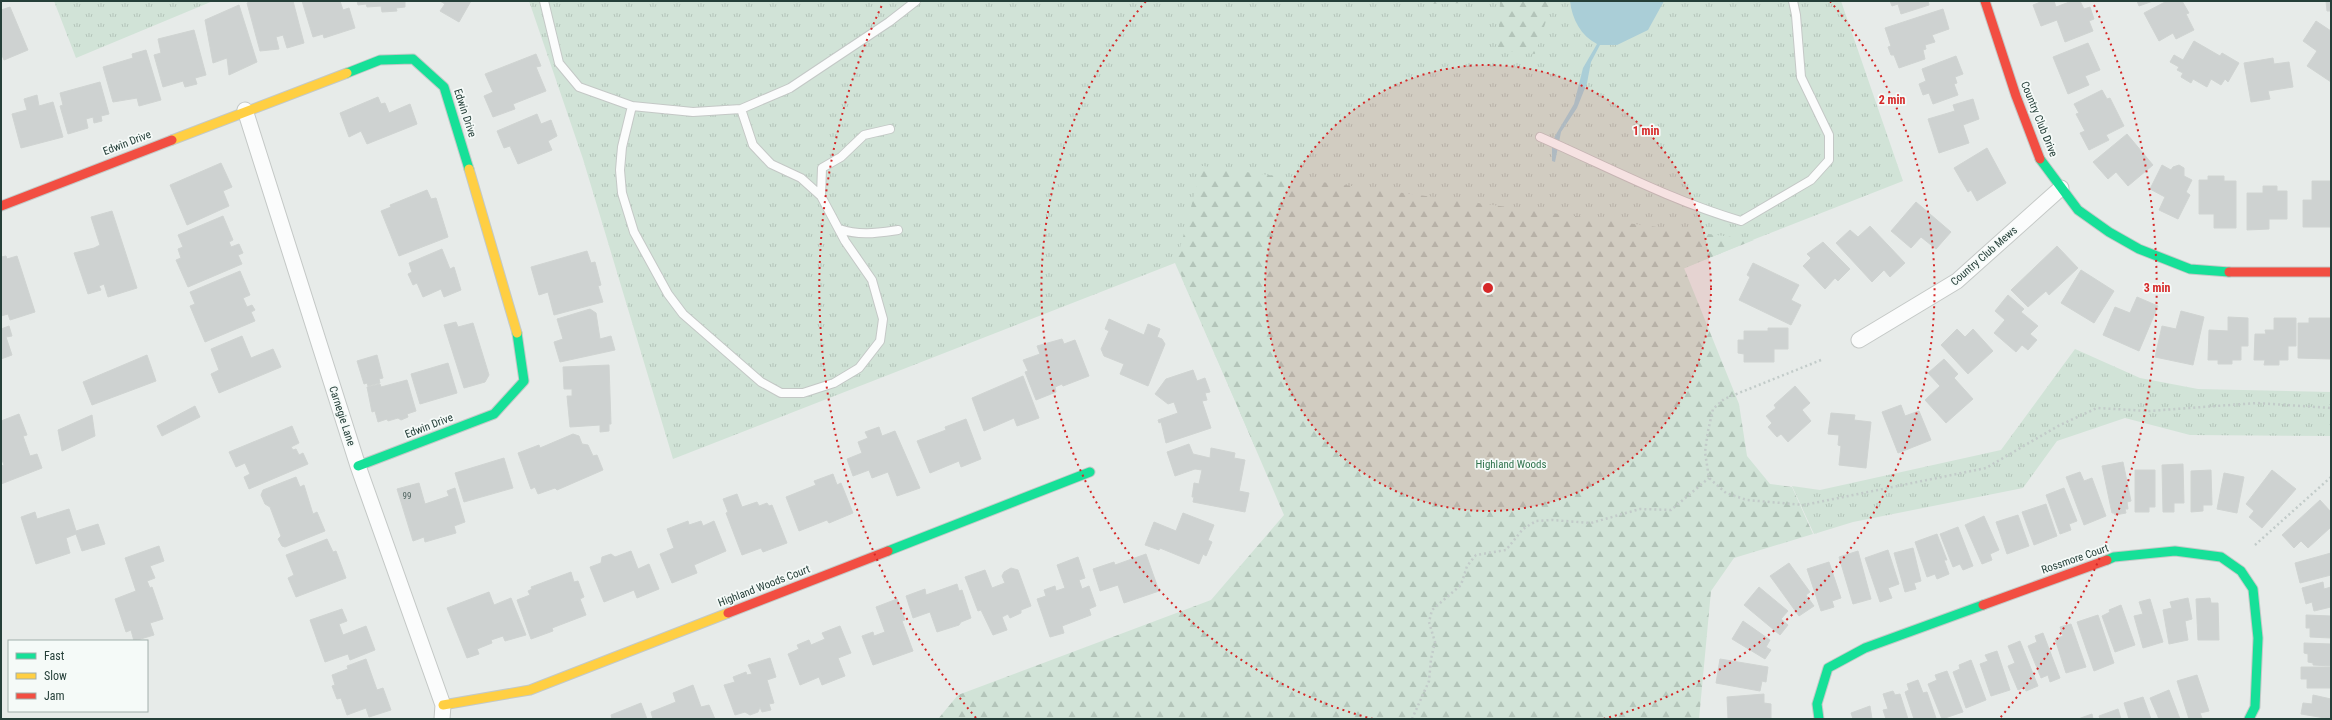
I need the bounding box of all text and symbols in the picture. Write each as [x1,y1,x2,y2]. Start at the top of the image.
street label: Country Club Drive [2018,79,2060,159]
street label: Edwin Drive [451,87,479,139]
text: 2 min [1879,93,1905,107]
text: 1 min [1633,124,1659,138]
street label: Edwin Drive [101,128,153,158]
street label: Country Club Mews [1948,224,2020,288]
centre of rings [1481,281,1495,295]
text: 3 min [2144,281,2170,295]
street label: Carnegie Lane [326,385,358,447]
street label: Edwin Drive [403,411,455,441]
park label: Highland Woods [1476,458,1546,471]
house number: 99 [403,491,411,501]
street label: Rossmore Court [2040,541,2110,577]
street label: Highland Woods Court [716,562,812,610]
legend [8,640,148,712]
text: Fast [44,649,65,663]
text: Slow [44,669,67,683]
text: Jam [44,689,65,703]

